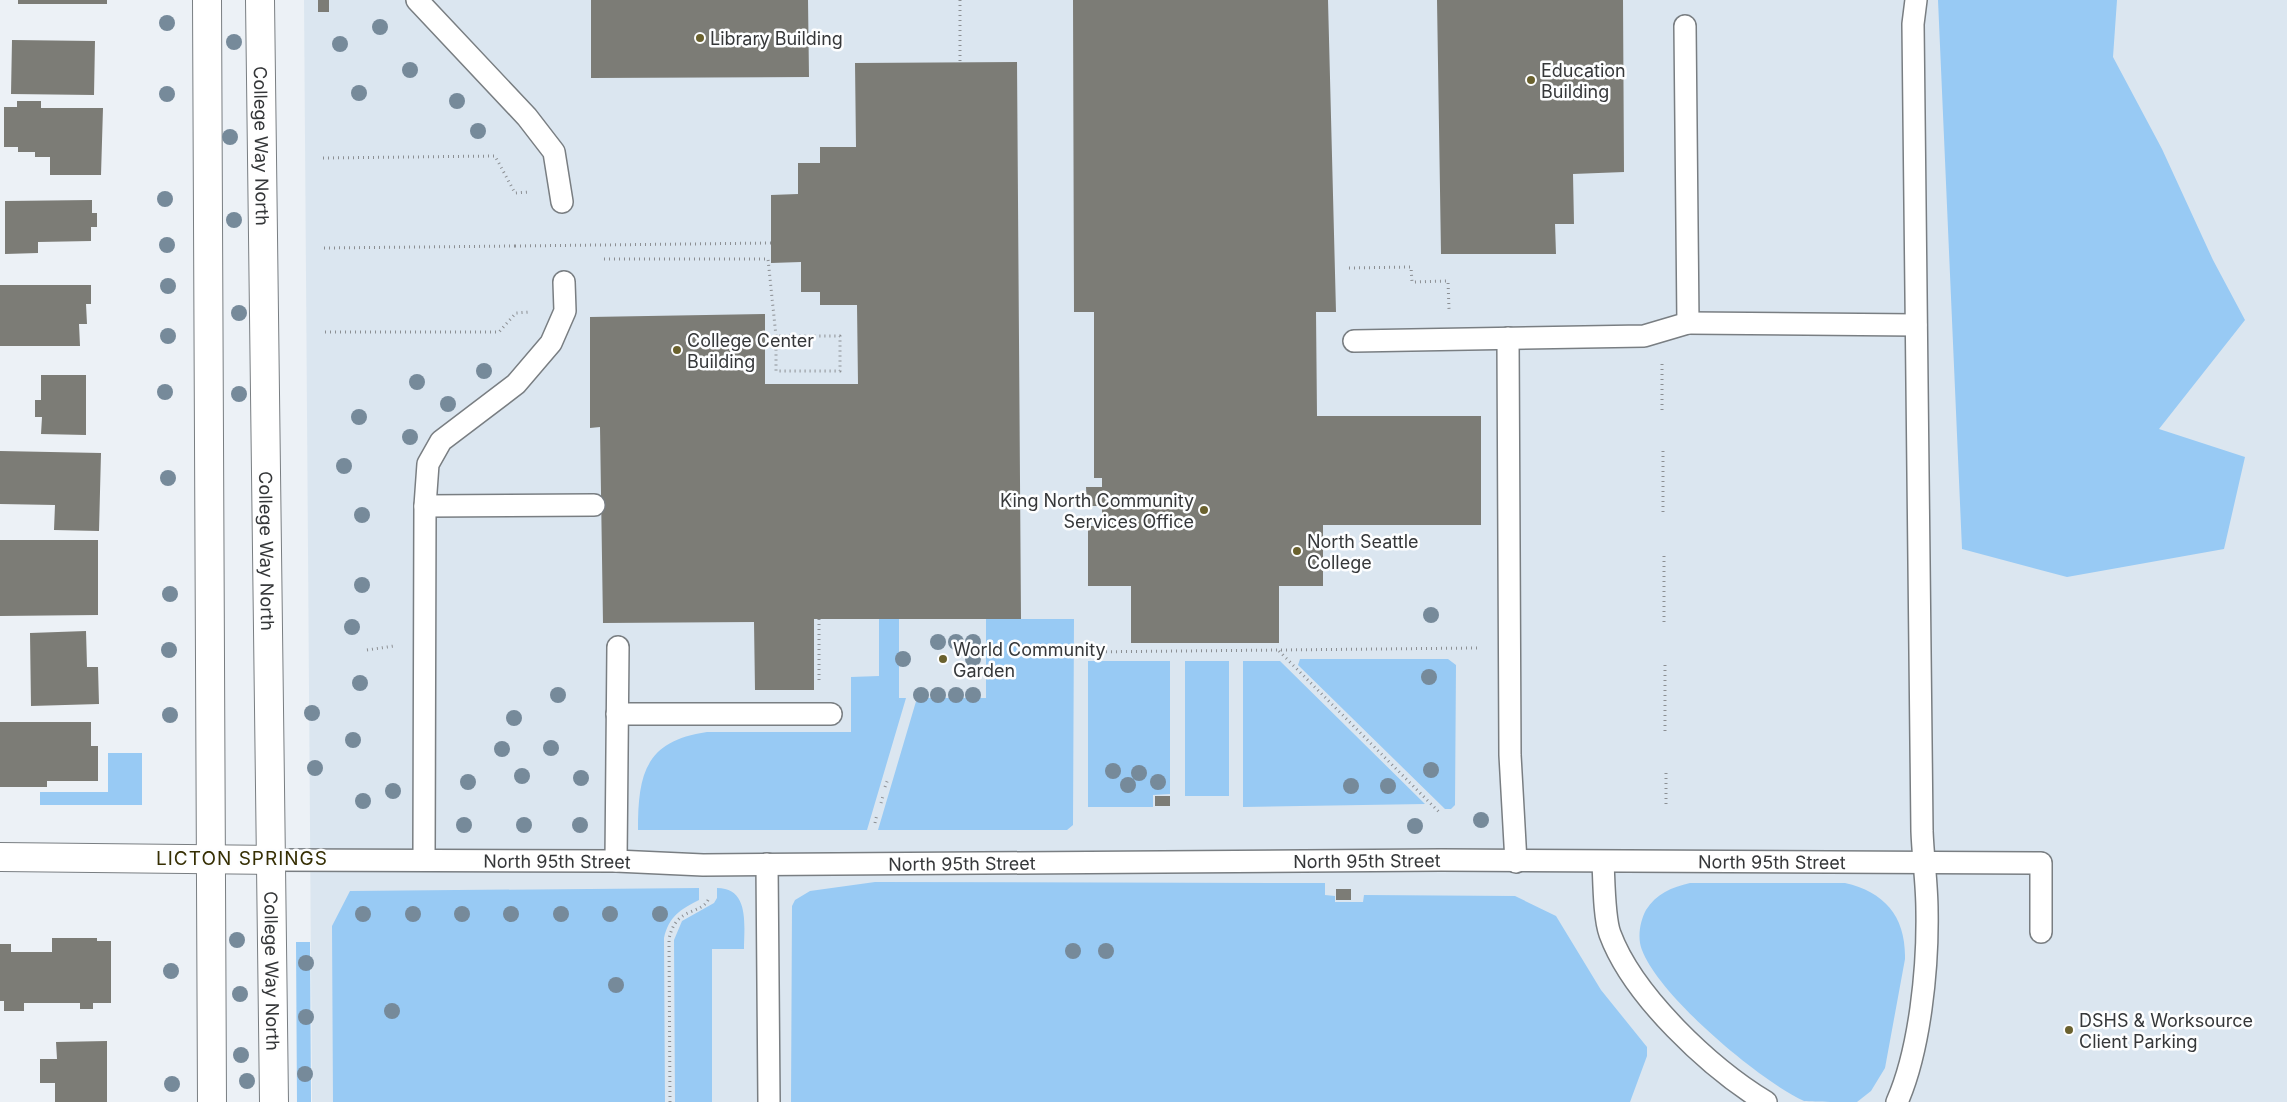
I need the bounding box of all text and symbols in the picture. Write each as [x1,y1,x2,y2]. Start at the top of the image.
place label: Library Building [710,28,843,49]
marker: Library Building [694,32,706,44]
place label: Education Building [1541,60,1626,102]
street label: College Way North [250,66,273,226]
marker: Education Building [1525,74,1537,86]
place label: College Center Building [687,330,814,372]
marker: College Center Building [671,344,683,356]
street label: College Way North [255,471,279,631]
place label: King North Community Services Office [1000,490,1194,532]
marker: King North Community Services Office [1198,504,1210,516]
place label: North Seattle College [1307,531,1419,573]
marker: North Seattle College [1291,545,1303,557]
place label: World Community Garden [953,639,1106,681]
marker: World Community Garden [937,653,949,665]
district label: LICTON SPRINGS [156,847,328,870]
street label: North 95th Street [483,850,631,872]
street label: North 95th Street [1293,850,1441,872]
street label: North 95th Street [1698,851,1846,873]
street label: North 95th Street [888,852,1036,874]
street label: College Way North [261,891,284,1051]
place label: DSHS & Worksource Client Parking [2079,1010,2253,1052]
marker: DSHS & Worksource Client Parking [2063,1024,2075,1036]

